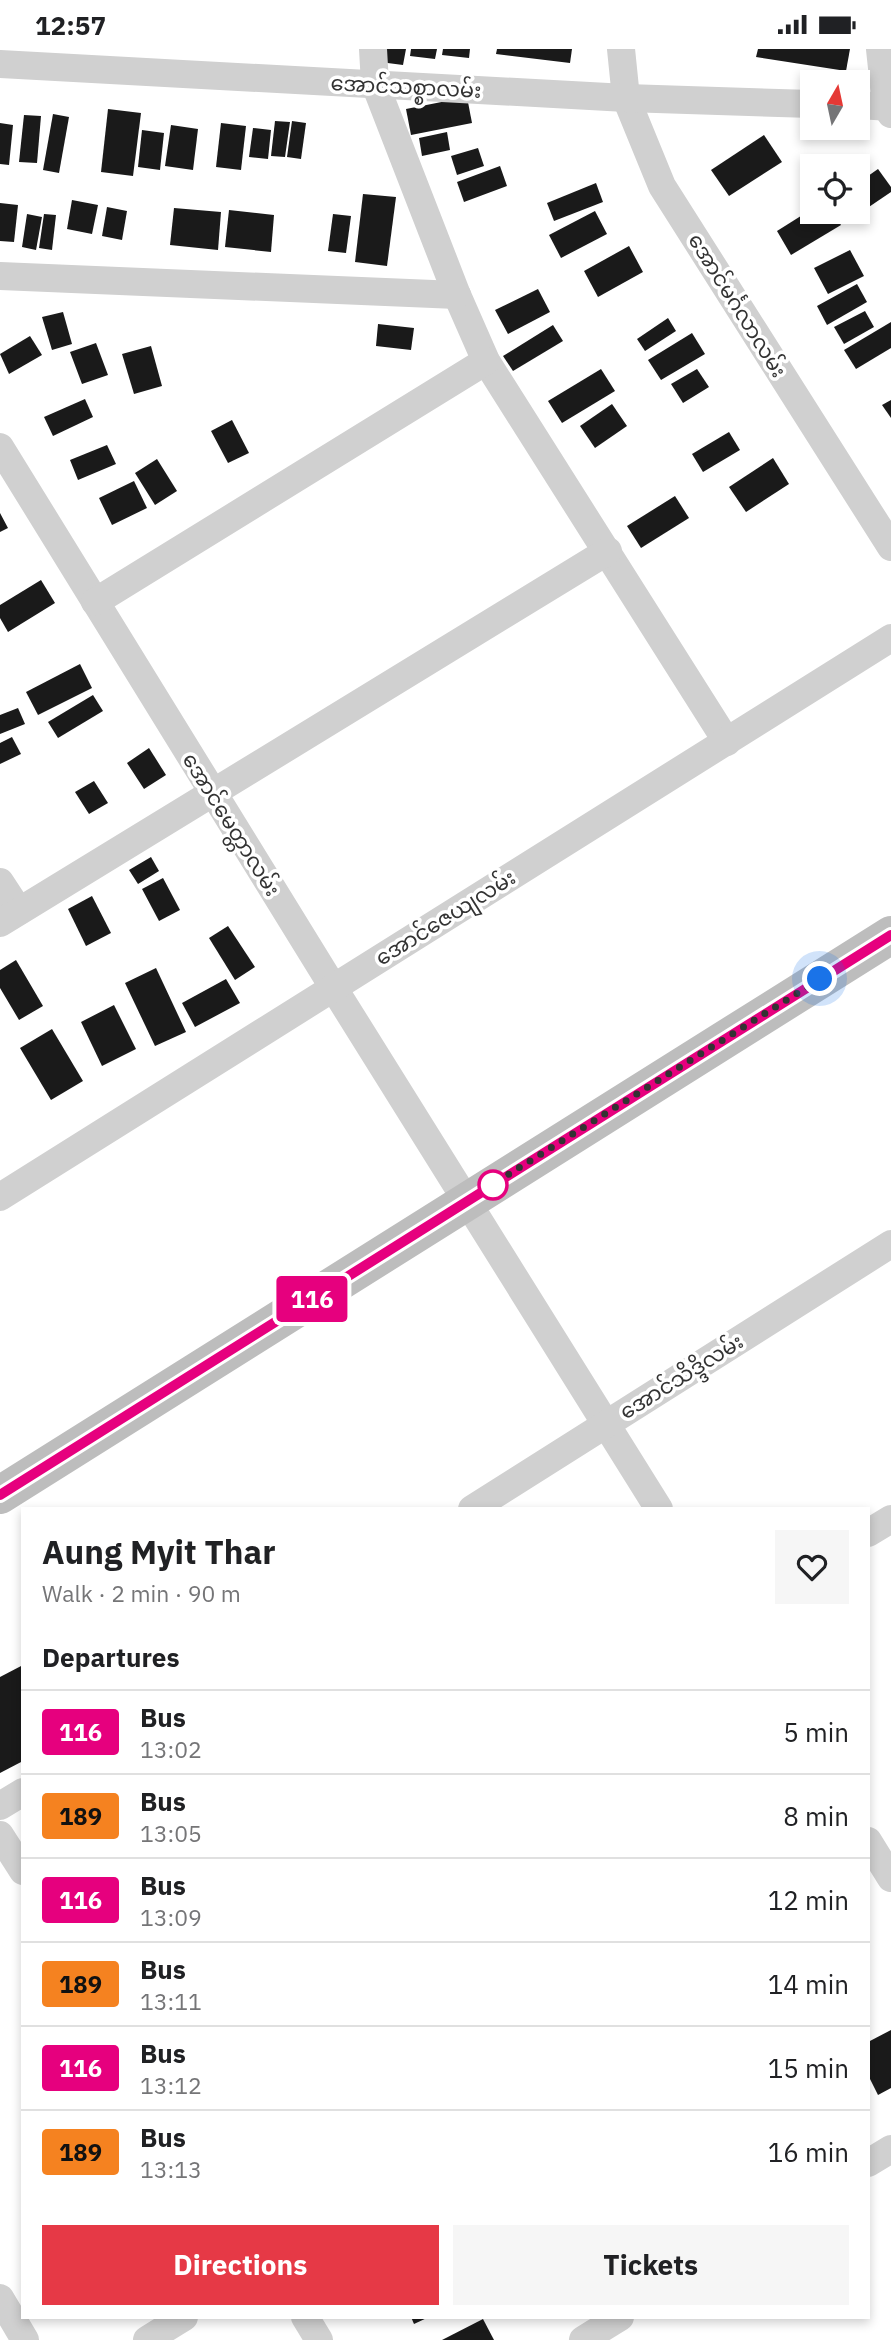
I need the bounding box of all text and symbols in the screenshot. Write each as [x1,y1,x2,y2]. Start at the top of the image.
text: 12:57 [35,8,106,42]
street label: အောင်သစ္စာလမ်း [330,67,482,108]
north arrow [800,70,870,140]
map controls [800,70,870,224]
button: locate [800,154,870,224]
street label: အောင်မင်္ဂလာလမ်း [682,227,794,382]
street label: အောင်မေတ္တာလမ်း [173,746,288,903]
street label: အောင်ဇေယျလမ်း [369,862,523,976]
your location [802,961,837,996]
unlabelled marker [478,1170,508,1200]
line badge: 116 [272,1276,352,1322]
text: 116 [290,1283,334,1315]
street label: အောင်သိဒ္ဒိလမ်း [613,1326,751,1429]
text: Aung Myit Thar [42,1530,276,1573]
button: heart [775,1530,849,1604]
text: Walk · 2 min · 90 m [42,1578,241,1608]
text: Departures [42,1640,180,1674]
text: Bus [140,1700,186,1734]
text: 5 min [783,1715,849,1749]
text: 116 [59,1716,102,1748]
text: 13:02 [140,1734,202,1764]
text: Bus [140,1784,186,1818]
text: 8 min [783,1799,849,1833]
text: 189 [59,1800,102,1832]
text: 13:05 [140,1818,202,1848]
text: Bus [140,1868,186,1902]
text: 12 min [768,1883,849,1917]
text: 116 [59,1884,102,1916]
text: 13:09 [140,1902,202,1932]
text: Bus [140,1952,186,1986]
text: 14 min [768,1967,849,2001]
text: 189 [59,1968,102,2000]
text: 13:11 [140,1986,202,2016]
text: Bus [140,2036,186,2070]
text: 15 min [768,2051,849,2085]
text: 116 [59,2052,102,2084]
text: 13:12 [140,2070,202,2100]
text: Bus [140,2120,186,2154]
text: 16 min [768,2135,849,2169]
text: 189 [59,2136,102,2168]
text: 13:13 [140,2154,202,2184]
button: Directions [42,2225,439,2305]
button: Tickets [453,2225,849,2305]

